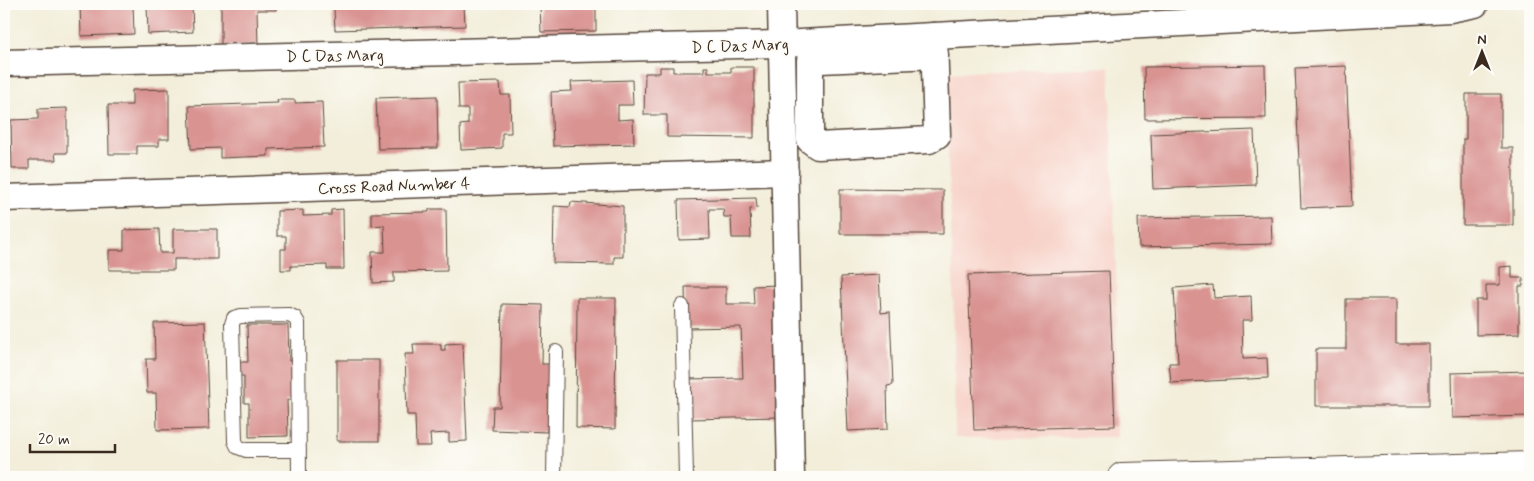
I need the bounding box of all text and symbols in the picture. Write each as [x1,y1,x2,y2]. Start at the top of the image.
north arrow [1456,28,1506,78]
text: N [1477,31,1487,49]
street label: D C Das Marg [691,34,789,59]
street label: D C Das Marg [286,45,384,68]
street label: Cross Road Number 4 [317,173,471,200]
scale bar [30,421,115,453]
text: 20 m [38,430,70,450]

